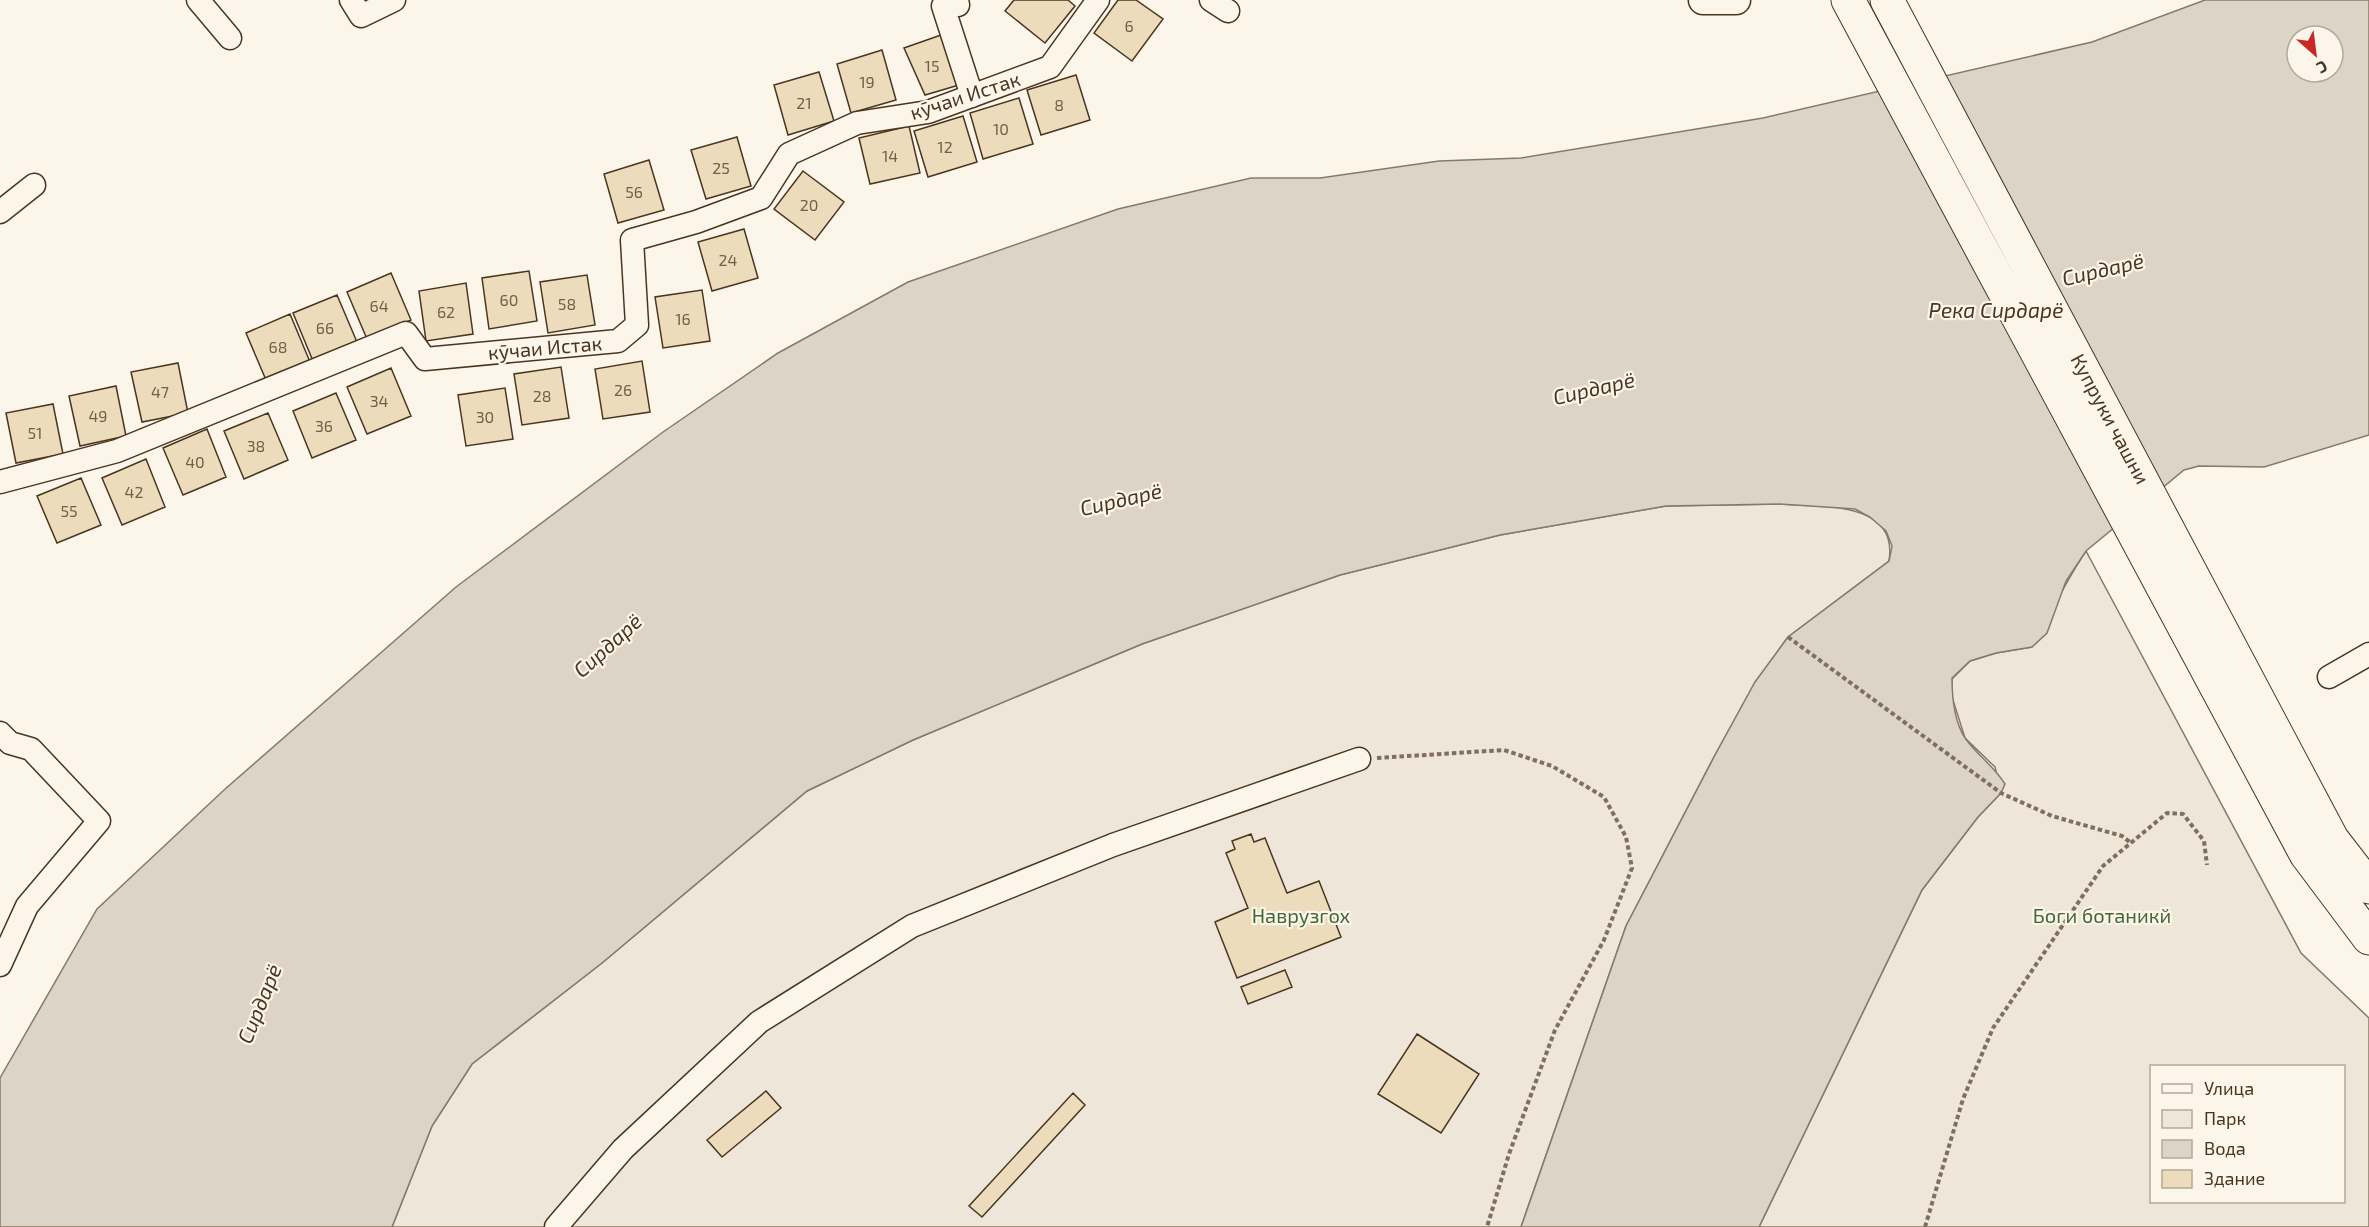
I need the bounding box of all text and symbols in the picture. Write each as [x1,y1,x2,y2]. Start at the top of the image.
house number: 6 [1124,16,1134,35]
north arrow [2285,24,2345,84]
house number: 15 [925,56,939,75]
text: С [2314,57,2331,78]
street label: кӯчаи Истак [907,66,1023,125]
house number: 19 [859,72,875,91]
house number: 21 [796,93,812,112]
house number: 8 [1054,95,1064,114]
house number: 10 [993,119,1009,138]
house number: 12 [937,137,953,156]
house number: 14 [882,146,898,165]
house number: 25 [712,158,730,177]
house number: 56 [625,182,643,201]
house number: 20 [800,195,818,214]
water label: Сирдарё [2059,247,2146,290]
house number: 24 [719,250,738,269]
house number: 60 [500,290,518,309]
house number: 58 [558,294,576,313]
house number: 64 [370,296,389,315]
water label: Река Сирдарё [1929,297,2063,322]
house number: 62 [437,302,455,321]
house number: 16 [675,309,691,328]
house number: 66 [316,318,334,337]
street label: кӯчаи Истак [487,330,603,365]
house number: 68 [269,337,287,356]
street label: Купруки чашни [2066,349,2155,488]
water label: Сирдарё [1550,366,1637,409]
house number: 26 [614,380,632,399]
house number: 47 [151,382,169,401]
house number: 28 [533,386,551,405]
house number: 34 [370,391,389,410]
house number: 49 [89,406,108,425]
house number: 30 [476,407,494,426]
house number: 36 [315,416,333,435]
house number: 51 [28,423,42,442]
house number: 38 [247,436,265,455]
house number: 40 [185,452,205,471]
water label: Сирдарё [1077,477,1164,520]
house number: 42 [125,482,143,501]
house number: 55 [60,501,78,520]
water label: Сирдарё [568,608,646,682]
park label: Наврузгох [1252,903,1351,928]
park label: Боги ботаникй [2033,903,2171,927]
water label: Сирдарё [231,960,286,1047]
legend [2150,1065,2345,1203]
text: Улица [2204,1077,2254,1099]
text: Парк [2204,1107,2246,1129]
text: Вода [2204,1137,2246,1159]
text: Здание [2204,1167,2265,1189]

